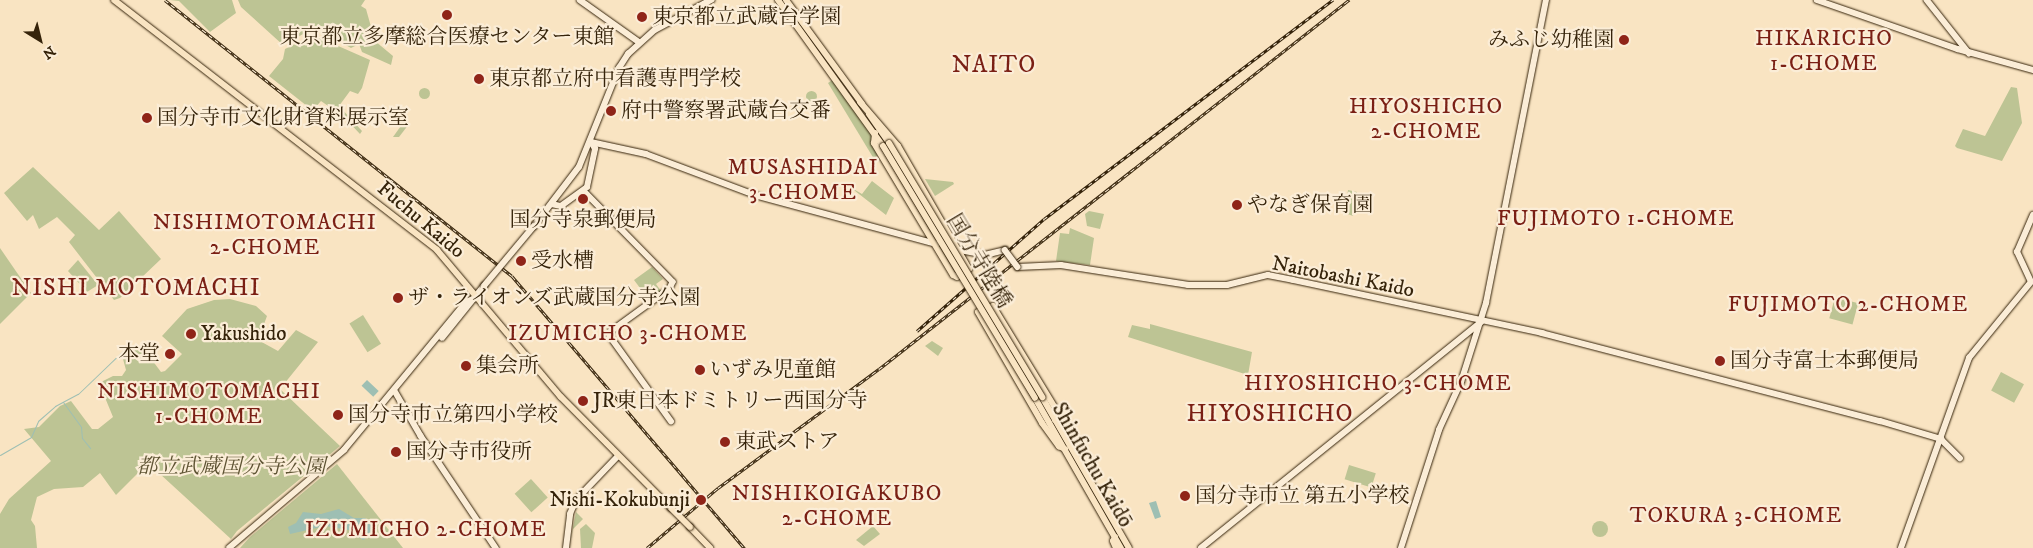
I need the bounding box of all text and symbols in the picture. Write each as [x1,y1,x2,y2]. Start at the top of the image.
place label: 東京都立武蔵台学園 [652,4,841,30]
marker: 東京都立多摩総合医療センター東館 [440,8,454,22]
marker: 東京都立武蔵台学園 [636,11,648,23]
north arrow [15,15,65,65]
place label: 東京都立多摩総合医療センター東館 [279,24,615,50]
district label: HIKARICHO 1-CHOME [1754,25,1894,76]
place label: みふじ幼稚園 [1488,27,1614,53]
marker: みふじ幼稚園 [1618,34,1630,46]
text: N [39,41,59,63]
district label: NAITO [951,52,1037,80]
place label: 東京都立府中看護専門学校 [489,66,741,92]
marker: 東京都立府中看護専門学校 [473,73,485,85]
district label: HIYOSHICHO 2-CHOME [1348,93,1504,144]
place label: 府中警察署武蔵台交番 [621,98,831,124]
place label: 国分寺市文化財資料展示室 [157,105,409,131]
marker: 府中警察署武蔵台交番 [605,105,617,117]
marker: 国分寺市文化財資料展示室 [141,112,153,124]
district label: MUSASHIDAI 3-CHOME [726,154,880,205]
street label: Fuchu Kaido [372,176,470,264]
place label: やなぎ保育園 [1247,192,1373,218]
marker: 国分寺泉郵便局 [577,193,589,205]
marker: やなぎ保育園 [1231,199,1243,211]
district label: FUJIMOTO 1-CHOME [1495,206,1737,232]
place label: 国分寺泉郵便局 [510,207,656,233]
district label: NISHIMOTOMACHI 2-CHOME [151,209,379,260]
street label: 国分寺陸橋 [941,210,1017,312]
place label: 受水槽 [531,248,594,274]
street label: Naitobashi Kaido [1270,251,1416,303]
marker: 受水槽 [515,255,527,267]
district label: NISHI MOTOMACHI [10,275,262,303]
place label: ザ・ライオンズ武蔵国分寺公園 [408,285,702,311]
marker: ザ・ライオンズ武蔵国分寺公園 [392,292,404,304]
district label: FUJIMOTO 2-CHOME [1726,292,1970,318]
place label: Yakushido [201,321,286,347]
district label: IZUMICHO 3-CHOME [506,321,750,347]
marker: Yakushido [185,328,197,340]
place label: 本堂 [118,341,160,367]
marker: 本堂 [164,348,176,360]
place label: 国分寺富士本郵便局 [1730,348,1919,374]
place label: 集会所 [476,353,539,379]
marker: 国分寺富士本郵便局 [1714,355,1726,367]
place label: いずみ児童館 [710,357,836,383]
marker: 集会所 [460,360,472,372]
marker: いずみ児童館 [694,364,706,376]
district label: HIYOSHICHO 3-CHOME [1242,371,1514,397]
district label: NISHIMOTOMACHI 1-CHOME [95,378,323,430]
place label: JR東日本ドミトリー西国分寺 [593,388,867,414]
marker: JR東日本ドミトリー西国分寺 [577,395,589,407]
street label: Shinfuchu Kaidō [1046,398,1138,532]
district label: HIYOSHICHO [1185,401,1355,429]
place label: 国分寺市立第四小学校 [348,402,558,428]
marker: 国分寺市立第四小学校 [332,409,344,421]
place label: 東武ストア [735,429,840,455]
marker: 東武ストア [719,436,731,448]
place label: 国分寺市役所 [406,439,532,465]
marker: 国分寺市役所 [390,446,402,458]
park label: 都立武蔵国分寺公園 [137,454,325,480]
district label: NISHIKOIGAKUBO 2-CHOME [730,480,944,532]
place label: 国分寺市立 第五小学校 [1195,483,1410,509]
place label: Nishi-Kokubunji [549,487,690,513]
marker: 国分寺市立 第五小学校 [1179,490,1191,502]
marker: Nishi-Kokubunji [694,493,708,507]
district label: TOKURA 3-CHOME [1628,503,1844,529]
district label: IZUMICHO 2-CHOME [303,517,549,543]

